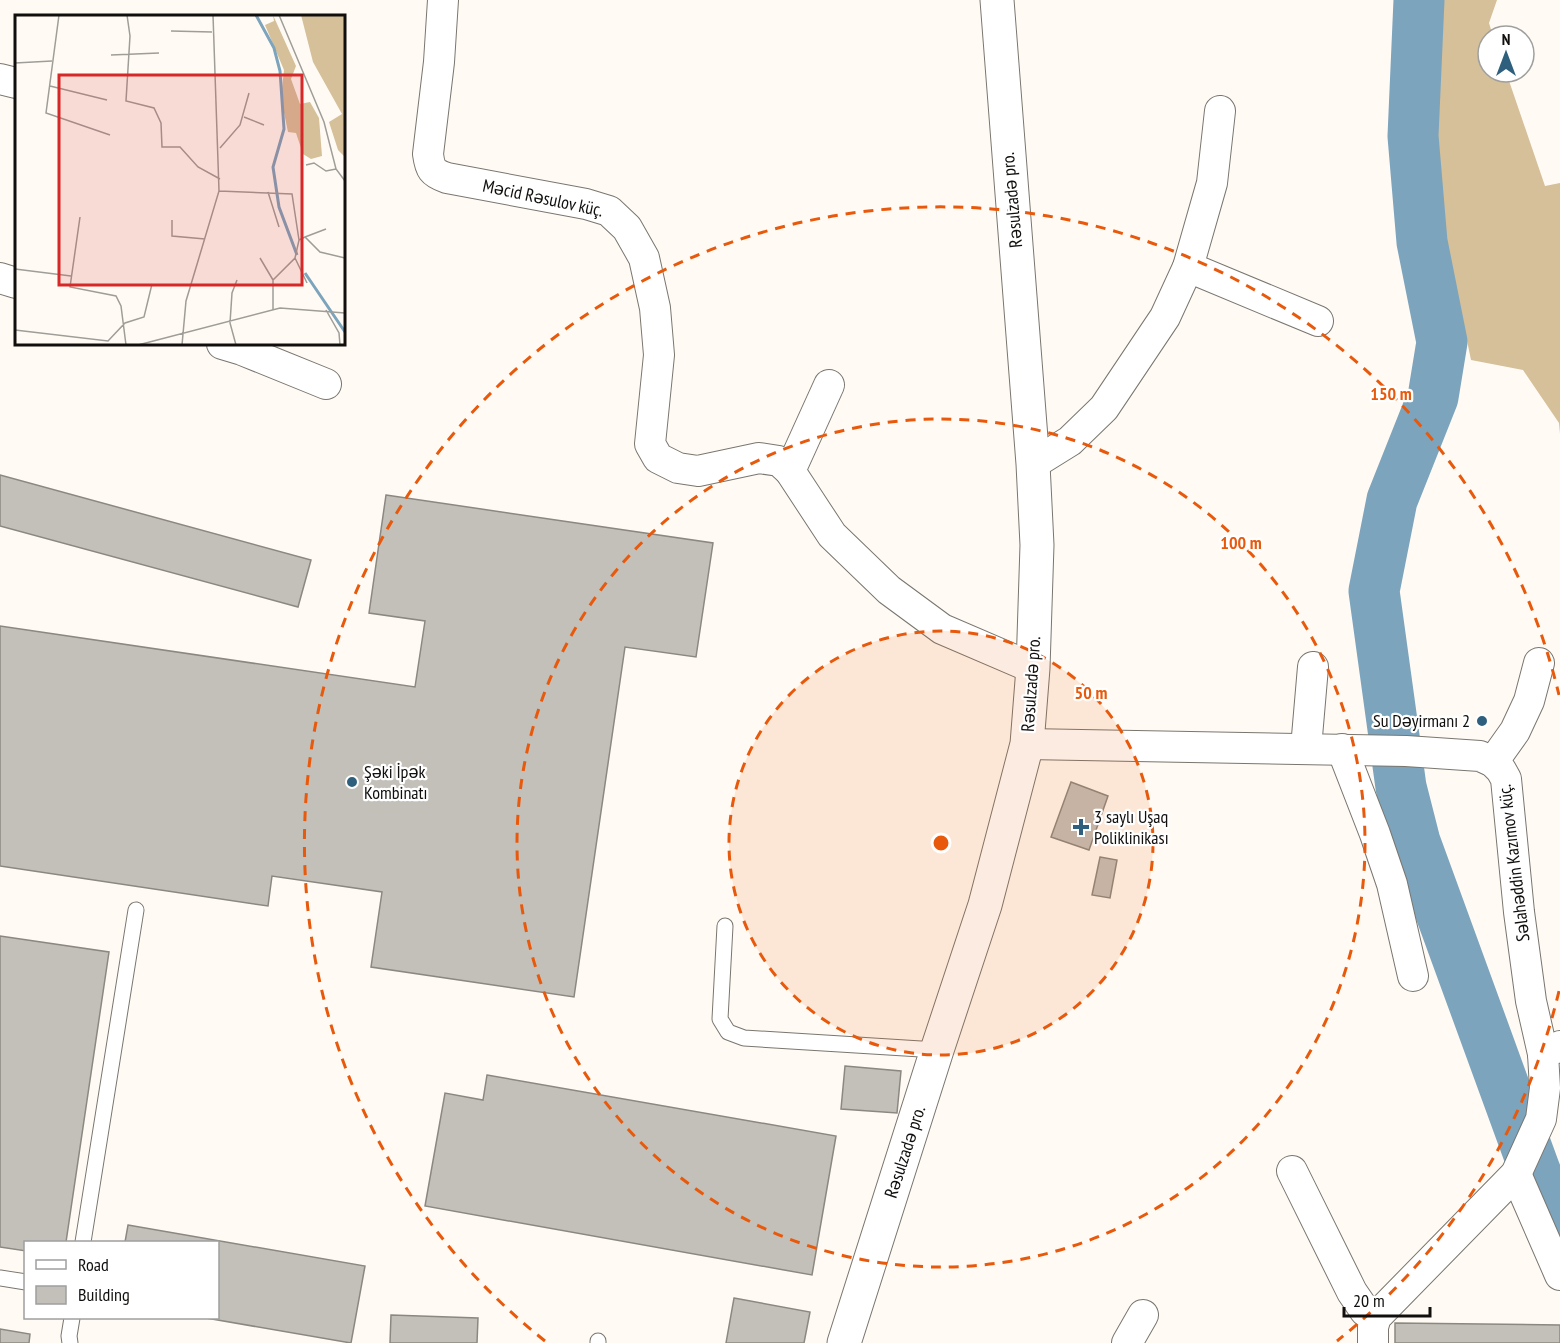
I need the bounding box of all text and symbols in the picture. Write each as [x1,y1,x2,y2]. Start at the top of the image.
inset map [15,15,345,345]
north arrow [1476,24,1536,84]
text: N [1502,29,1510,49]
street label: Rəsulzadə pro. [996,151,1027,249]
street label: Məcid Rəsulov küç. [481,174,605,221]
text: 150 m [1370,382,1412,405]
text: 100 m [1220,531,1262,554]
street label: Rəsulzadə pro. [1016,635,1045,733]
text: 50 m [1075,681,1107,704]
place label: Su Dəyirmanı 2 [1373,709,1470,732]
marker: Su Dəyirmanı 2 [1475,714,1489,728]
place label: Şəki İpək Kombinatı [364,760,427,804]
marker: Şəki İpək Kombinatı [345,775,359,789]
street label: Səlahəddin Kazımov küç. [1492,783,1535,943]
place label: 3 saylı Uşaq Poliklinikası [1094,805,1169,849]
marker: 3 saylı Uşaq Poliklinikası [1072,818,1090,836]
centre of rings [931,833,951,853]
street label: Rəsulzadə pro. [879,1103,930,1201]
legend [24,1241,219,1319]
text: Road [78,1253,109,1276]
scale bar [1344,1280,1430,1318]
text: Building [78,1283,130,1306]
text: 20 m [1353,1289,1385,1312]

